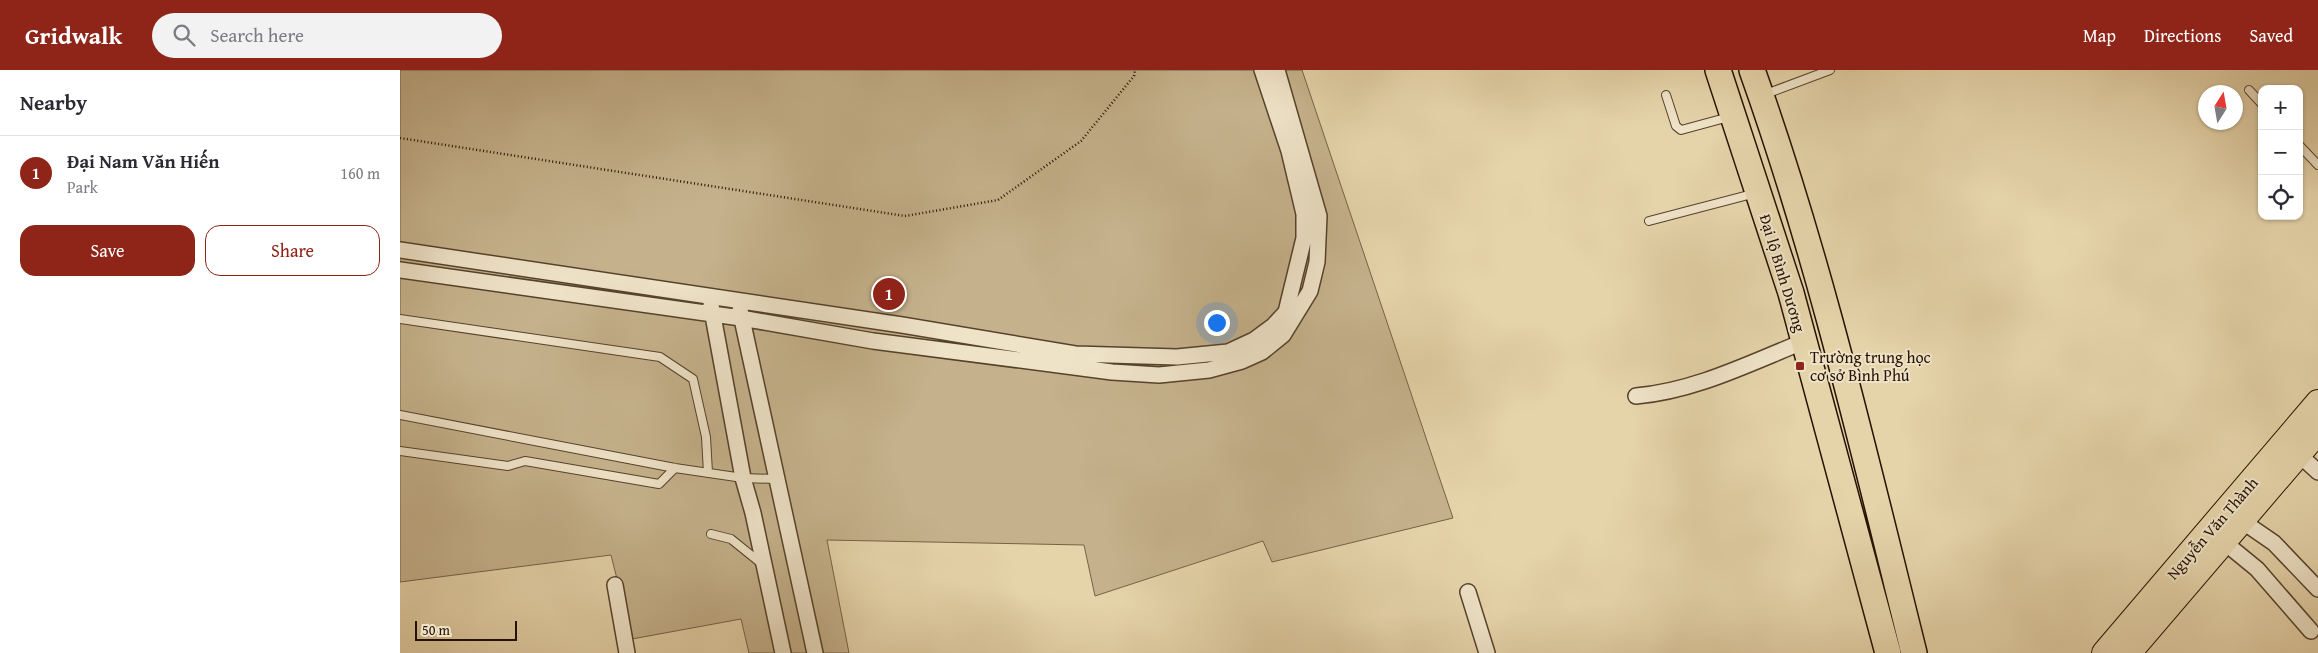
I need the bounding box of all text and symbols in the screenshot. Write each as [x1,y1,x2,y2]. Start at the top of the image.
search box [152,13,502,58]
text: Gridwalk [25,18,122,53]
icon: search [170,21,198,49]
text: Search here [210,21,304,49]
text: Map [2083,22,2116,49]
text: Directions [2144,22,2221,49]
text: Saved [2249,22,2293,49]
north arrow [2198,85,2243,130]
map controls [2258,85,2303,220]
button: + [2258,85,2303,130]
text: Nearby [20,87,87,118]
button: − [2258,130,2303,175]
text: Đại Nam Văn Hiến [67,147,220,175]
text: 1 [32,161,40,185]
text: 160 m [340,161,380,185]
text: Park [67,175,98,199]
button: locate [2258,175,2303,220]
street label: Đại lộ Bình Dương [1754,211,1812,335]
button: Save [20,225,195,276]
button: Share [205,225,380,276]
pin: 1 [873,275,905,313]
your location [1204,310,1230,336]
place label: Trường trung học cơ sở Bình Phú [1810,345,1931,387]
marker: Trường trung học cơ sở Bình Phú [1794,360,1806,372]
street label: Nguyễn Văn Thành [2161,471,2263,585]
scale bar [415,618,518,641]
text: 50 m [422,620,450,640]

